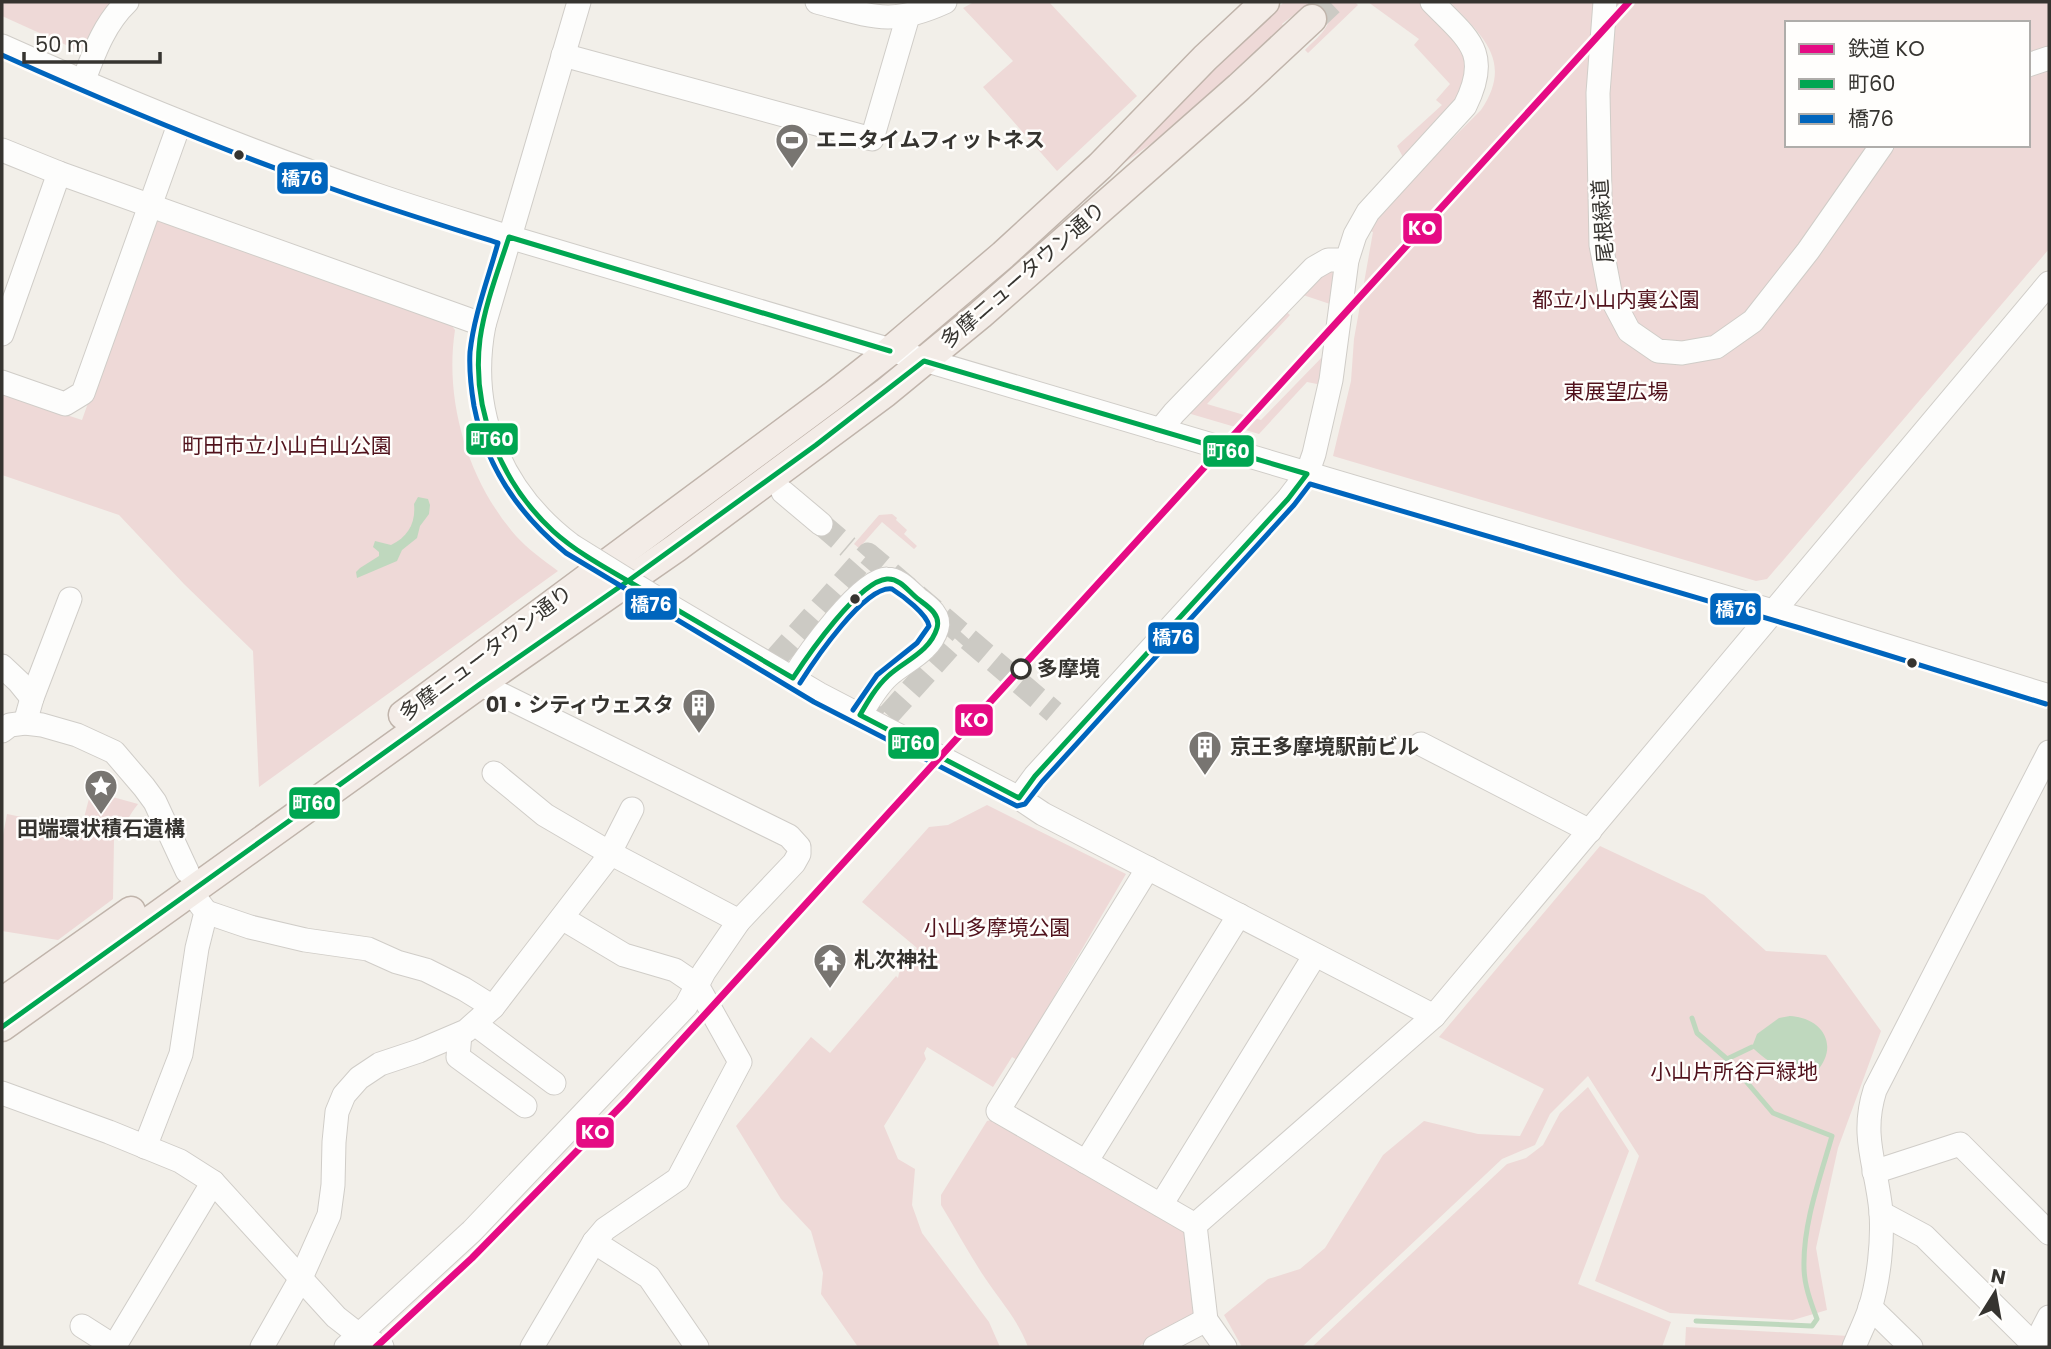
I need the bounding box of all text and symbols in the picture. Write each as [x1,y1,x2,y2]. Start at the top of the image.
scale bar [24,21,161,65]
legend [1785,21,2030,147]
text: 50 m [35,30,89,59]
text: 鉄道 KO [1848,34,1925,63]
text: 町60 [1848,69,1896,98]
text: 橋76 [1848,104,1894,133]
sports icon: エニタイムフィットネス [773,121,811,170]
place label: エニタイムフィットネス [816,125,1045,154]
unlabelled marker [232,148,246,162]
line badge: 橋76 [276,161,329,195]
text: 橋76 [281,165,323,192]
street label: 尾根緑道 [1585,178,1620,264]
street label: 多摩ニュータウン通り [934,195,1111,354]
line badge: KO [1402,212,1443,245]
text: KO [1408,215,1436,242]
park label: 都立小山内裏公園 [1532,285,1700,314]
park label: 東展望広場 [1564,377,1669,406]
line badge: 町60 [465,422,519,456]
text: 町60 [470,426,514,453]
park label: 町田市立小山白山公園 [182,431,392,460]
line badge: 町60 [1202,434,1255,468]
text: 町60 [1206,438,1250,465]
street label: 多摩ニュータウン通り [393,578,578,727]
line badge: 橋76 [624,587,678,621]
text: 橋76 [630,591,672,618]
unlabelled marker [848,592,862,606]
line badge: 橋76 [1709,592,1762,626]
text: 橋76 [1715,596,1757,623]
line badge: 橋76 [1147,621,1200,655]
text: 橋76 [1152,624,1194,651]
place label: 多摩境 [1037,654,1100,683]
unlabelled marker [1905,656,1919,670]
marker: 多摩境 [1011,659,1031,679]
building icon: 01・シティウェスタ [680,686,718,735]
place label: 01・シティウェスタ [486,690,674,719]
line badge: KO [954,703,994,737]
text: KO [960,707,988,734]
line badge: 町60 [887,726,940,760]
building icon: 京王多摩境駅前ビル [1186,728,1224,777]
text: 町60 [891,730,935,757]
place label: 京王多摩境駅前ビル [1230,732,1419,761]
place icon: 田端環状積石遺構 [82,767,120,816]
line badge: 町60 [288,786,341,820]
text: 町60 [292,790,336,817]
place label: 田端環状積石遺構 [17,814,185,843]
park label: 小山多摩境公園 [924,913,1071,942]
temple icon: 札次神社 [811,941,849,990]
place label: 札次神社 [854,945,938,974]
park label: 小山片所谷戸緑地 [1650,1057,1818,1086]
line badge: KO [575,1116,615,1149]
text: KO [581,1119,609,1146]
north arrow [1960,1258,2030,1328]
text: N [1989,1262,2008,1291]

